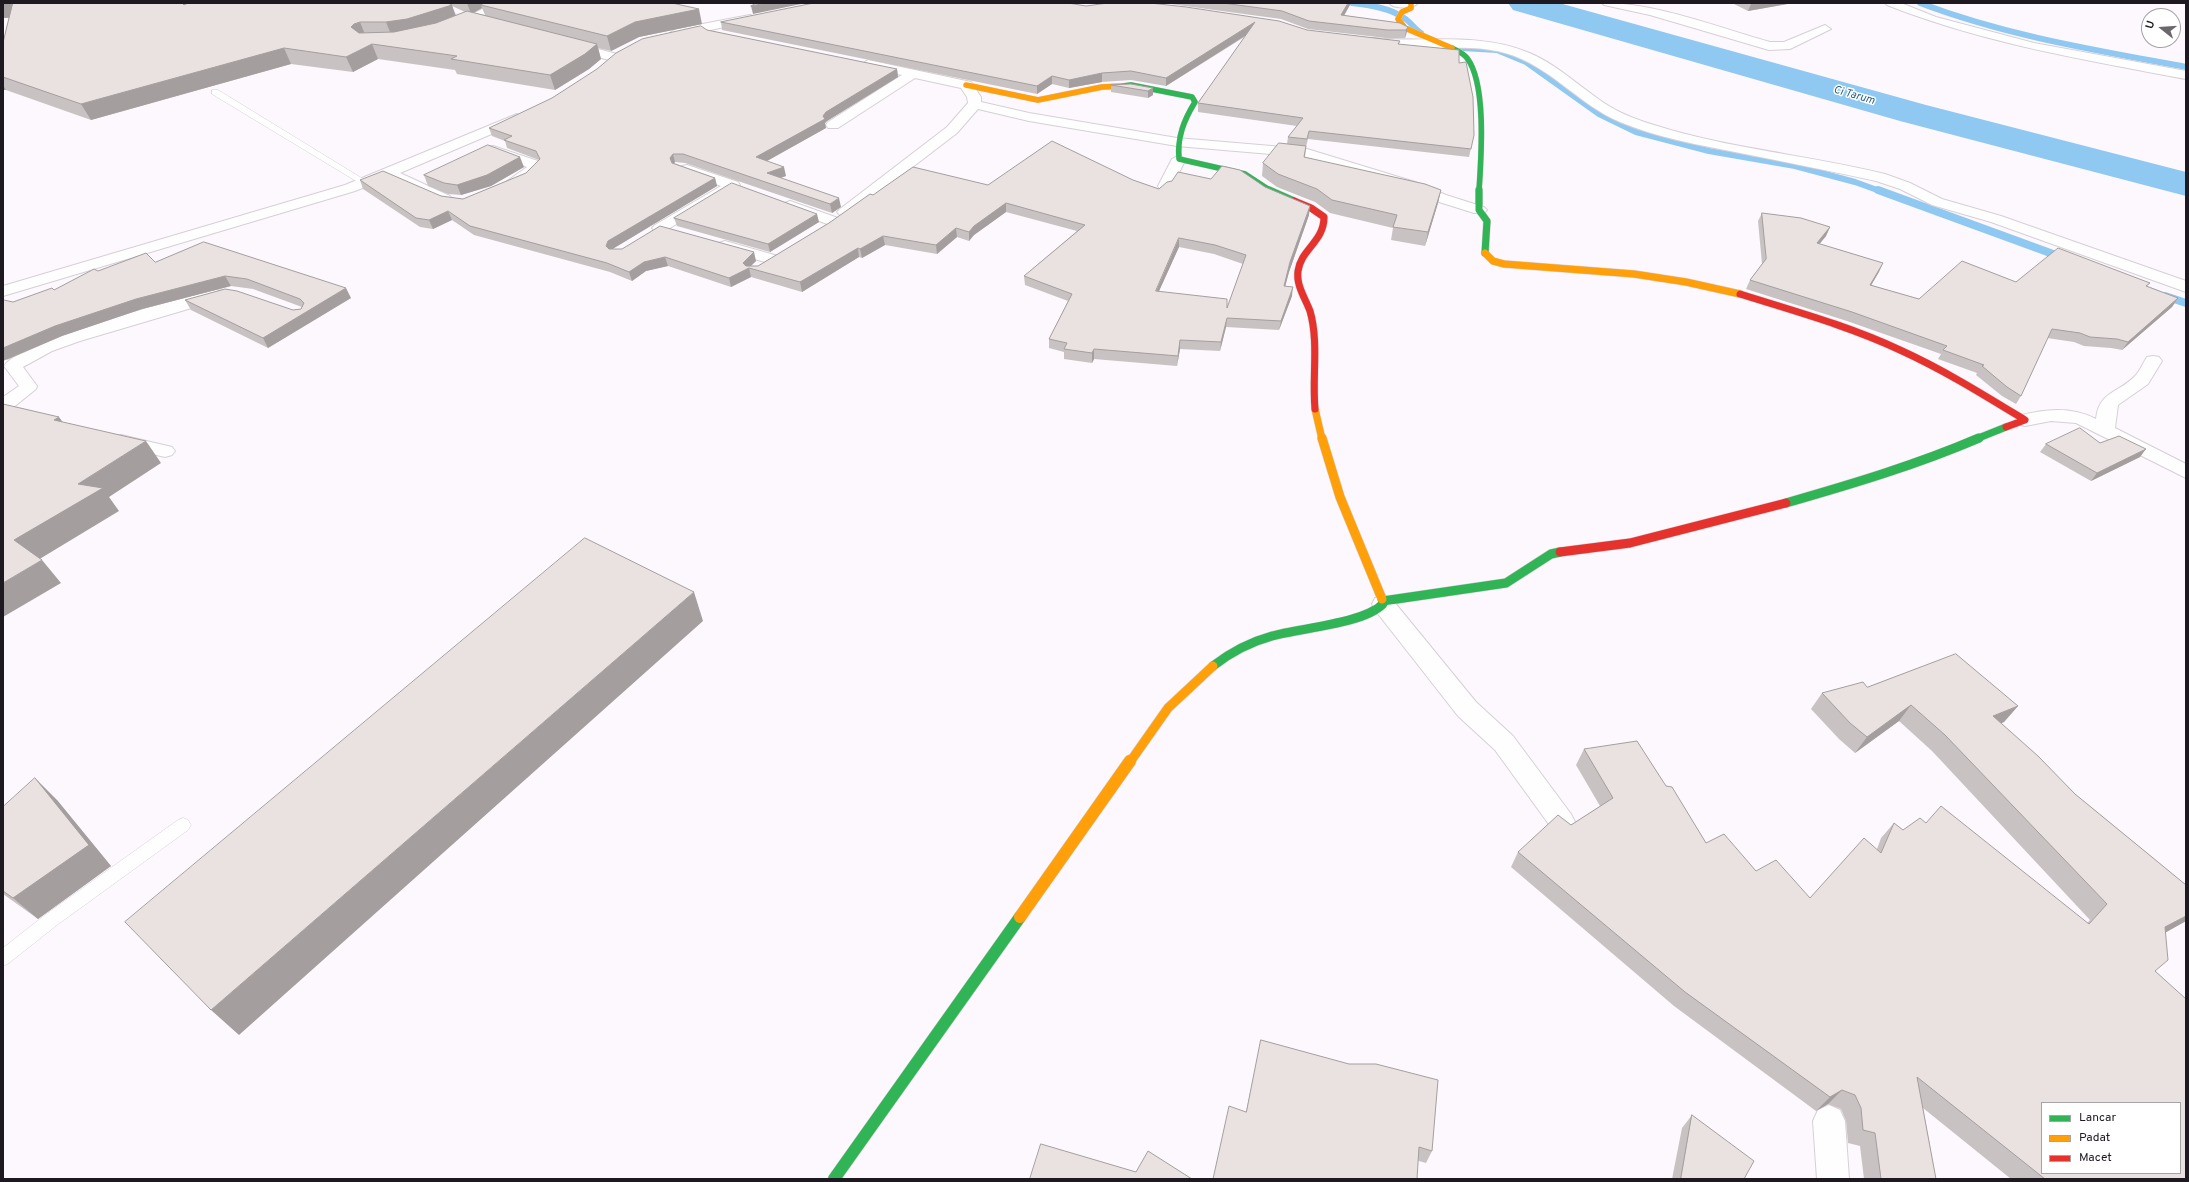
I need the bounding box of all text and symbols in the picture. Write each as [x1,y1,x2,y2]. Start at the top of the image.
north arrow [2141,8,2181,48]
text: U [2143,19,2158,31]
water label: Ci Tarum [1832,84,1876,108]
legend [2041,1102,2181,1174]
text: Lancar [2079,1110,2116,1126]
text: Padat [2079,1130,2110,1146]
text: Macet [2079,1150,2112,1166]

